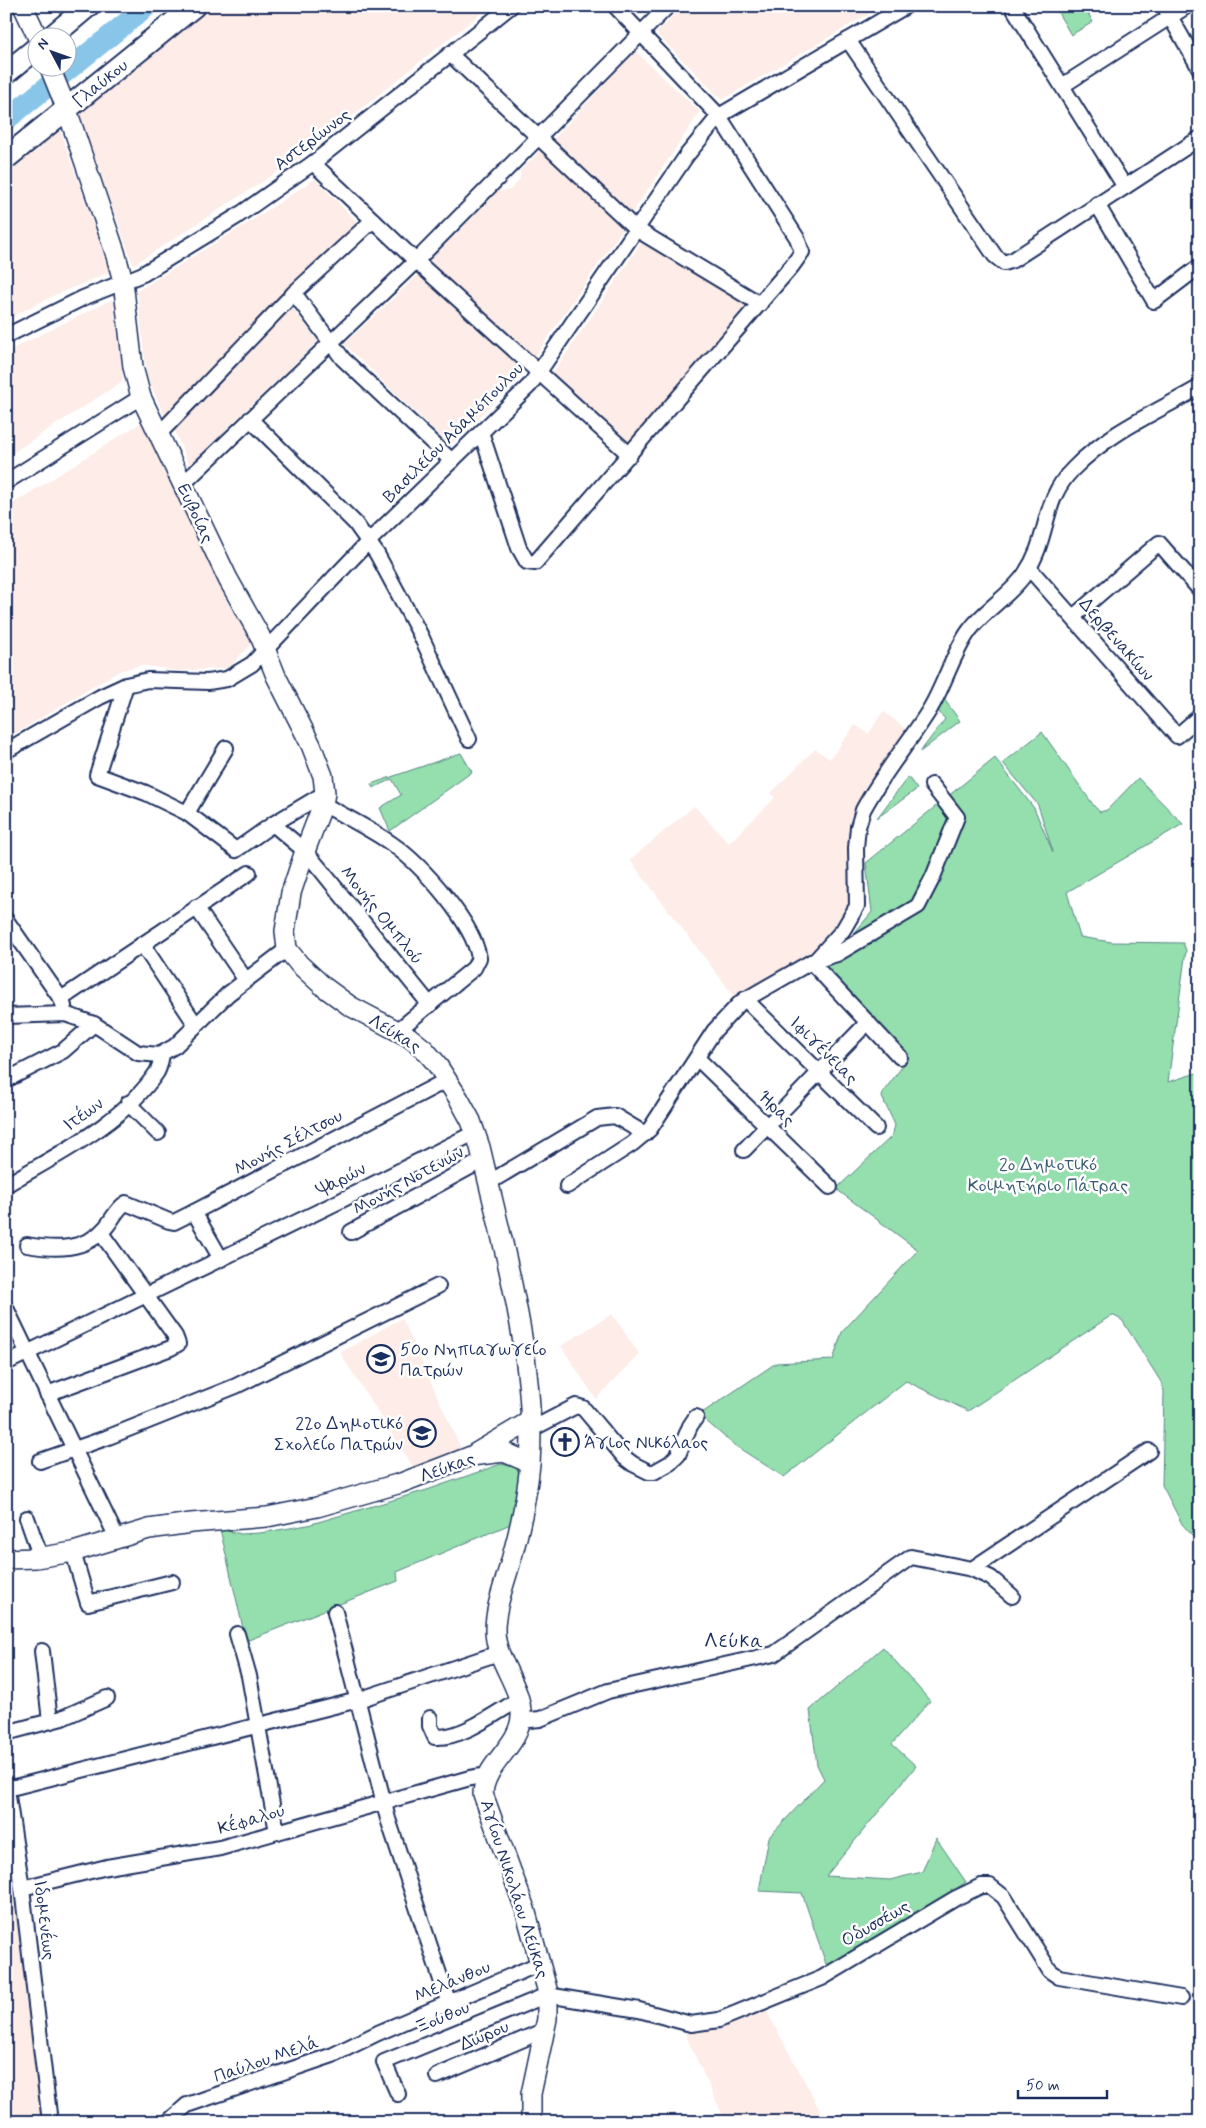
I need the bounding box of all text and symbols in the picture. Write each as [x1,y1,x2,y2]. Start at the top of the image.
north arrow [28,28,78,78]
text: N [33,35,53,54]
street label: Γλαύκου [68,54,134,114]
street label: Αστερίωνος [269,103,356,176]
street label: Βασιλείου Αδαμόπουλου [378,357,529,508]
street label: Ευβοίας [171,480,219,547]
street label: Δερβενακίων [1073,593,1159,687]
street label: Μονής Ομπλού [334,861,428,970]
street label: Λεύκας [364,1009,425,1059]
street label: Ιφιγένειας [784,1011,864,1090]
street label: Ήρας [753,1085,800,1132]
street label: Ιτέων [58,1091,109,1137]
street label: Μονής Σέλτσου [230,1103,347,1182]
street label: Μονής Νοτενών [349,1140,468,1221]
park label: 2o Δημοτικό Κοιμητήριο Πάτρας [968,1153,1128,1198]
street label: Ψαρών [312,1157,370,1203]
place label: 50o Νηπιαγωγείο Πατρών [400,1338,547,1383]
school or university icon: 50o Νηπιαγωγείο Πατρών [366,1344,396,1374]
place label: 22ο Δημοτικό Σχολείο Πατρών [274,1412,403,1457]
school or university icon: 22ο Δημοτικό Σχολείο Πατρών [407,1418,437,1448]
church icon: Άγιος Νικόλαος [550,1427,580,1457]
place label: Άγιος Νικόλαος [584,1431,708,1455]
street label: Λεύκας [416,1447,478,1489]
district label: Λεύκα [704,1628,764,1655]
street label: Αγίου Νικολάου Λεύκας [474,1797,554,1982]
street label: Κέφαλου [215,1798,287,1841]
street label: Ιδομενέως [27,1879,62,1962]
street label: Οδυσσέως [836,1894,914,1953]
street label: Μελάνθου [411,1955,494,2009]
street label: Ξούθου [411,1996,474,2040]
street label: Δώρου [456,2015,513,2057]
street label: Παύλου Μελά [211,2031,322,2089]
scale bar [1018,2068,1107,2100]
text: 50 m [1026,2076,1060,2096]

